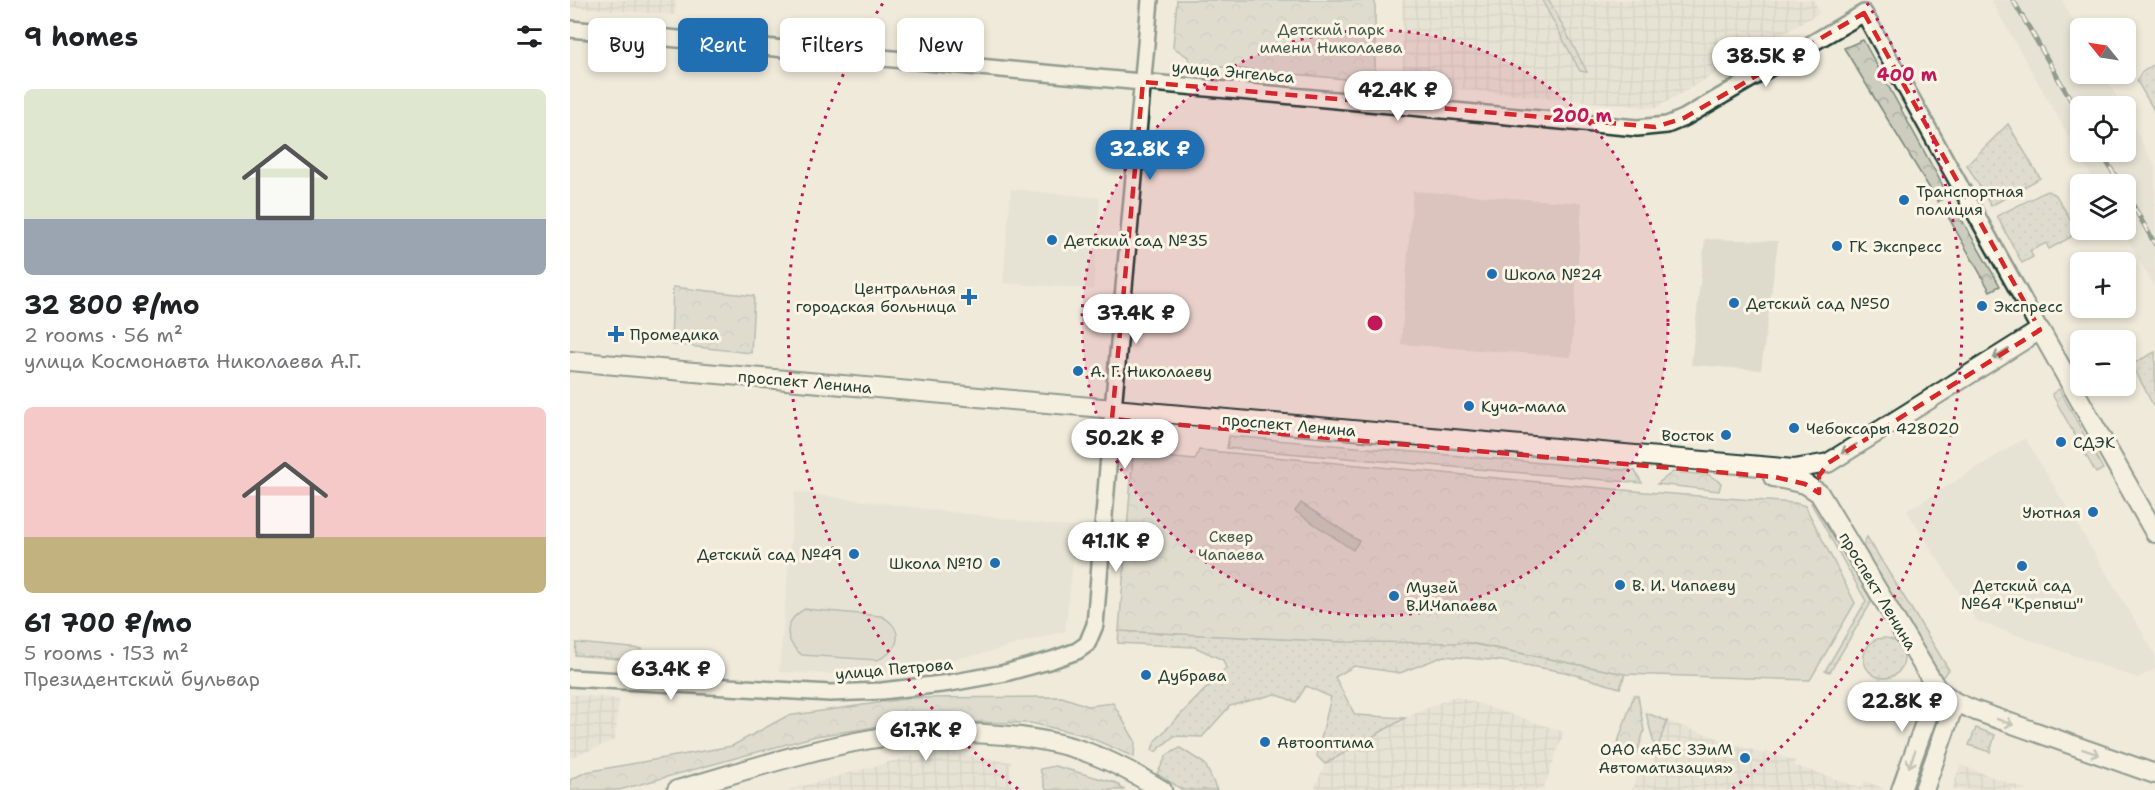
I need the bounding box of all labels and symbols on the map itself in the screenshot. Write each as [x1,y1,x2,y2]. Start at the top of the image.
north arrow [2070,18,2136,84]
park label: Детский парк имени Николаева [1259,19,1403,58]
pin: 38.5K ₽ [1711,37,1821,88]
street label: улица Энгельса [1171,56,1295,88]
text: 400 m [1877,63,1938,87]
pin: 42.4K ₽ [1343,71,1453,122]
text: 200 m [1552,104,1613,128]
pin: 32.8K ₽ [1095,130,1205,181]
place label: Транспортная полиция [1916,181,2024,220]
marker: Транспортная полиция [1897,193,1911,207]
place label: Детский сад №35 [1064,230,1208,251]
marker: Детский сад №35 [1045,233,1059,247]
place label: ГК Экспресс [1849,236,1942,257]
marker: ГК Экспресс [1830,239,1844,253]
place label: Школа №24 [1504,264,1602,285]
marker: Школа №24 [1485,267,1499,281]
place label: Центральная городская больница [796,278,956,317]
marker: Центральная городская больница [960,288,978,306]
place label: Детский сад №50 [1746,293,1890,314]
pin: 37.4K ₽ [1081,294,1191,345]
marker: Детский сад №50 [1727,296,1741,310]
place label: Экспресс [1994,296,2063,317]
marker: Экспресс [1975,299,1989,313]
centre of rings [1365,313,1385,333]
place label: Промедика [630,324,719,345]
marker: Промедика [607,325,625,343]
one-way arrow [1993,349,2010,361]
place label: А. Г. Николаеву [1090,361,1212,382]
marker: А. Г. Николаеву [1071,364,1085,378]
street label: проспект Ленина [737,366,873,398]
place label: Куча-мала [1481,396,1566,417]
marker: Куча-мала [1462,399,1476,413]
street label: проспект Ленина [1221,409,1357,441]
place label: Чебоксары 428020 [1806,418,1960,439]
pin: 50.2K ₽ [1070,419,1180,470]
marker: Чебоксары 428020 [1787,421,1801,435]
place label: Восток [1661,425,1714,446]
marker: Восток [1719,428,1733,442]
place label: СДЭК [2073,432,2116,453]
marker: СДЭК [2054,435,2068,449]
one-way arrow [1840,443,1857,456]
place label: Уютная [2022,502,2081,523]
marker: Уютная [2086,505,2100,519]
pin: 41.1K ₽ [1061,522,1171,573]
park label: Сквер Чапаева [1198,526,1264,565]
street label: проспект Ленина [1834,528,1922,654]
place label: Детский сад №49 [697,544,842,565]
marker: Детский сад №49 [847,547,861,561]
place label: Школа №10 [889,553,983,574]
marker: Школа №10 [988,556,1002,570]
marker: Детский сад №64 "Крепыш" [2015,559,2029,573]
place label: В. И. Чапаеву [1632,575,1736,596]
place label: Детский сад №64 "Крепыш" [1961,575,2083,614]
place label: Музей В.И.Чапаева [1406,577,1497,616]
marker: В. И. Чапаеву [1613,578,1627,592]
marker: Музей В.И.Чапаева [1387,589,1401,603]
pin: 63.4K ₽ [616,650,726,701]
street label: улица Петрова [834,653,954,685]
place label: Дубрава [1158,665,1226,686]
marker: Дубрава [1139,668,1153,682]
pin: 22.8K ₽ [1847,682,1957,733]
pin: 61.7K ₽ [871,711,981,762]
one-way arrow [1995,717,2014,728]
place label: Автооптима [1277,732,1374,753]
marker: Автооптима [1258,735,1272,749]
place label: ОАО «АБС ЗЭиМ Автоматизация» [1598,739,1733,778]
one-way arrow [2081,747,2100,758]
one-way arrow [1906,749,1917,768]
marker: ОАО «АБС ЗЭиМ Автоматизация» [1738,751,1752,765]

